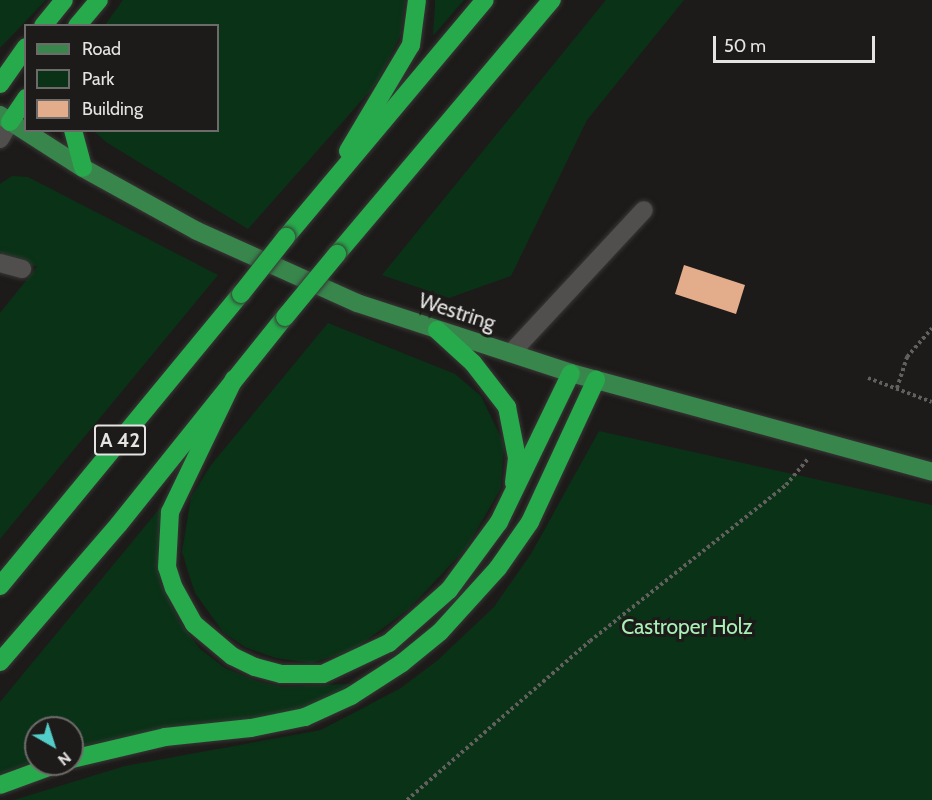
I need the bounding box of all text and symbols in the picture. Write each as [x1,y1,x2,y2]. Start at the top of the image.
legend [24,24,219,132]
scale bar [716,24,878,62]
text: 50 m [724,35,766,57]
text: Road [82,38,121,60]
text: Park [82,68,114,90]
text: Building [82,98,143,120]
street label: Westring [416,288,498,336]
road number: A 42 [93,423,147,457]
park label: Castroper Holz [621,614,753,640]
north arrow [24,716,84,776]
text: N [54,748,75,770]

